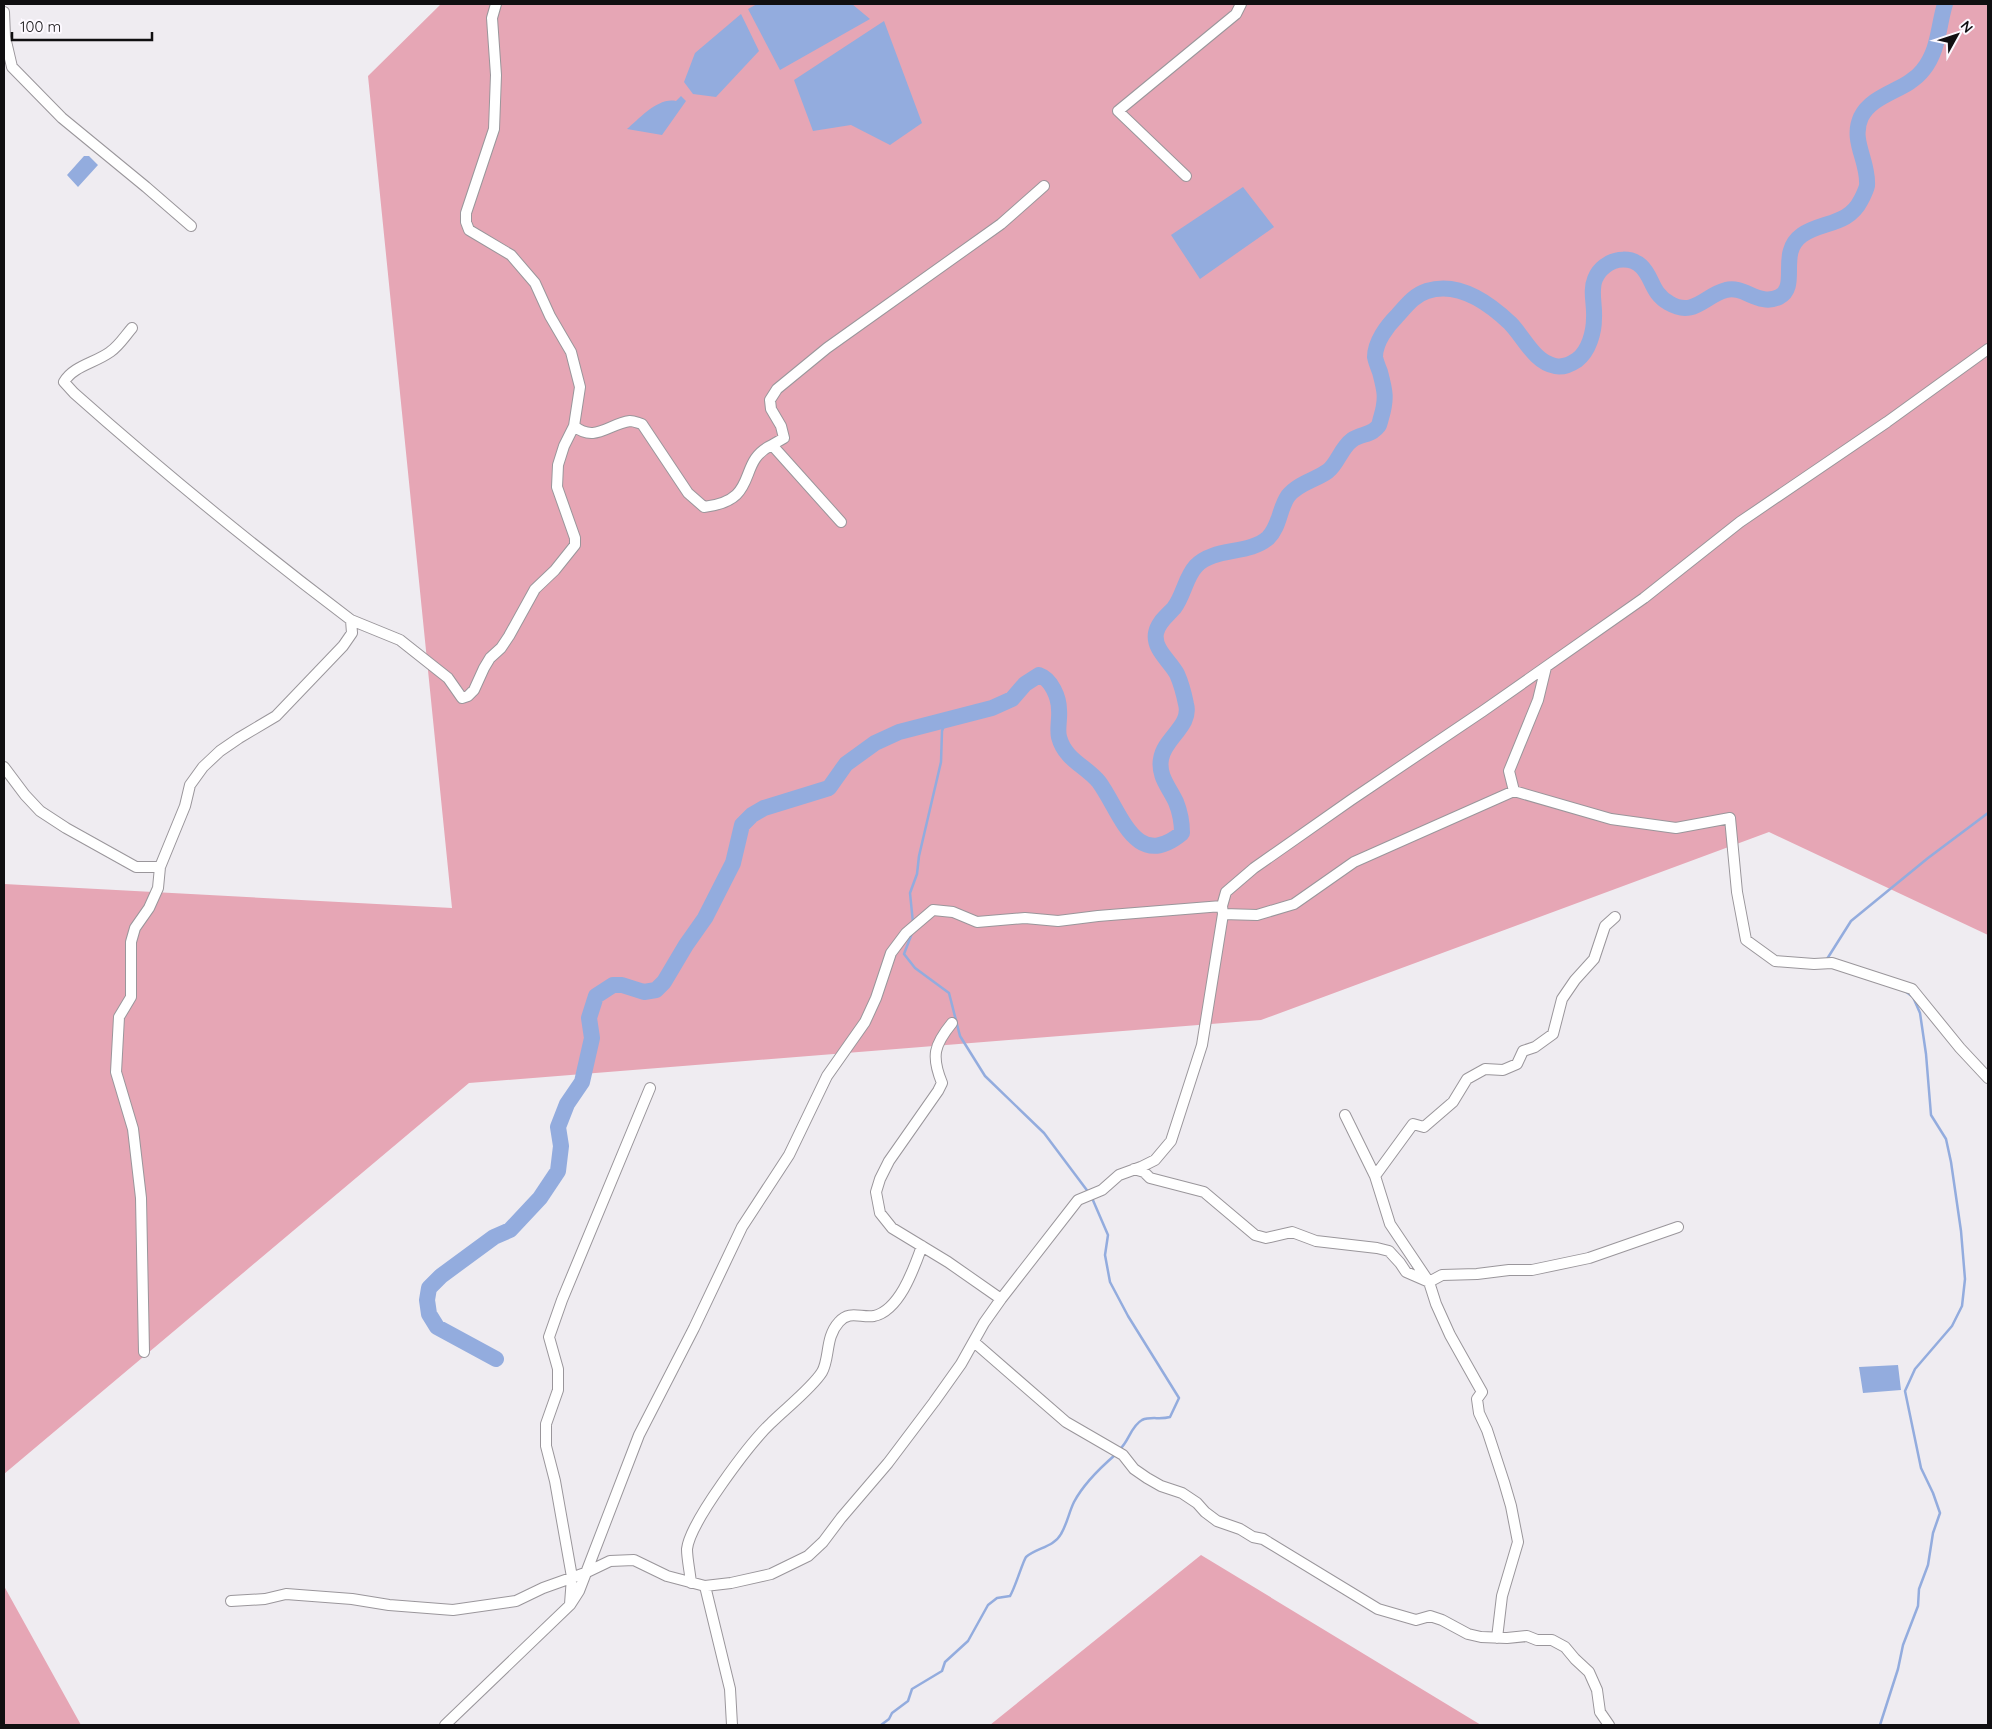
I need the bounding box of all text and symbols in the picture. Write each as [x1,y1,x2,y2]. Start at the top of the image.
scale bar [12,10,152,42]
north arrow [1932,10,1982,60]
text: 100 m [20,17,61,36]
text: N [1957,17,1977,36]

